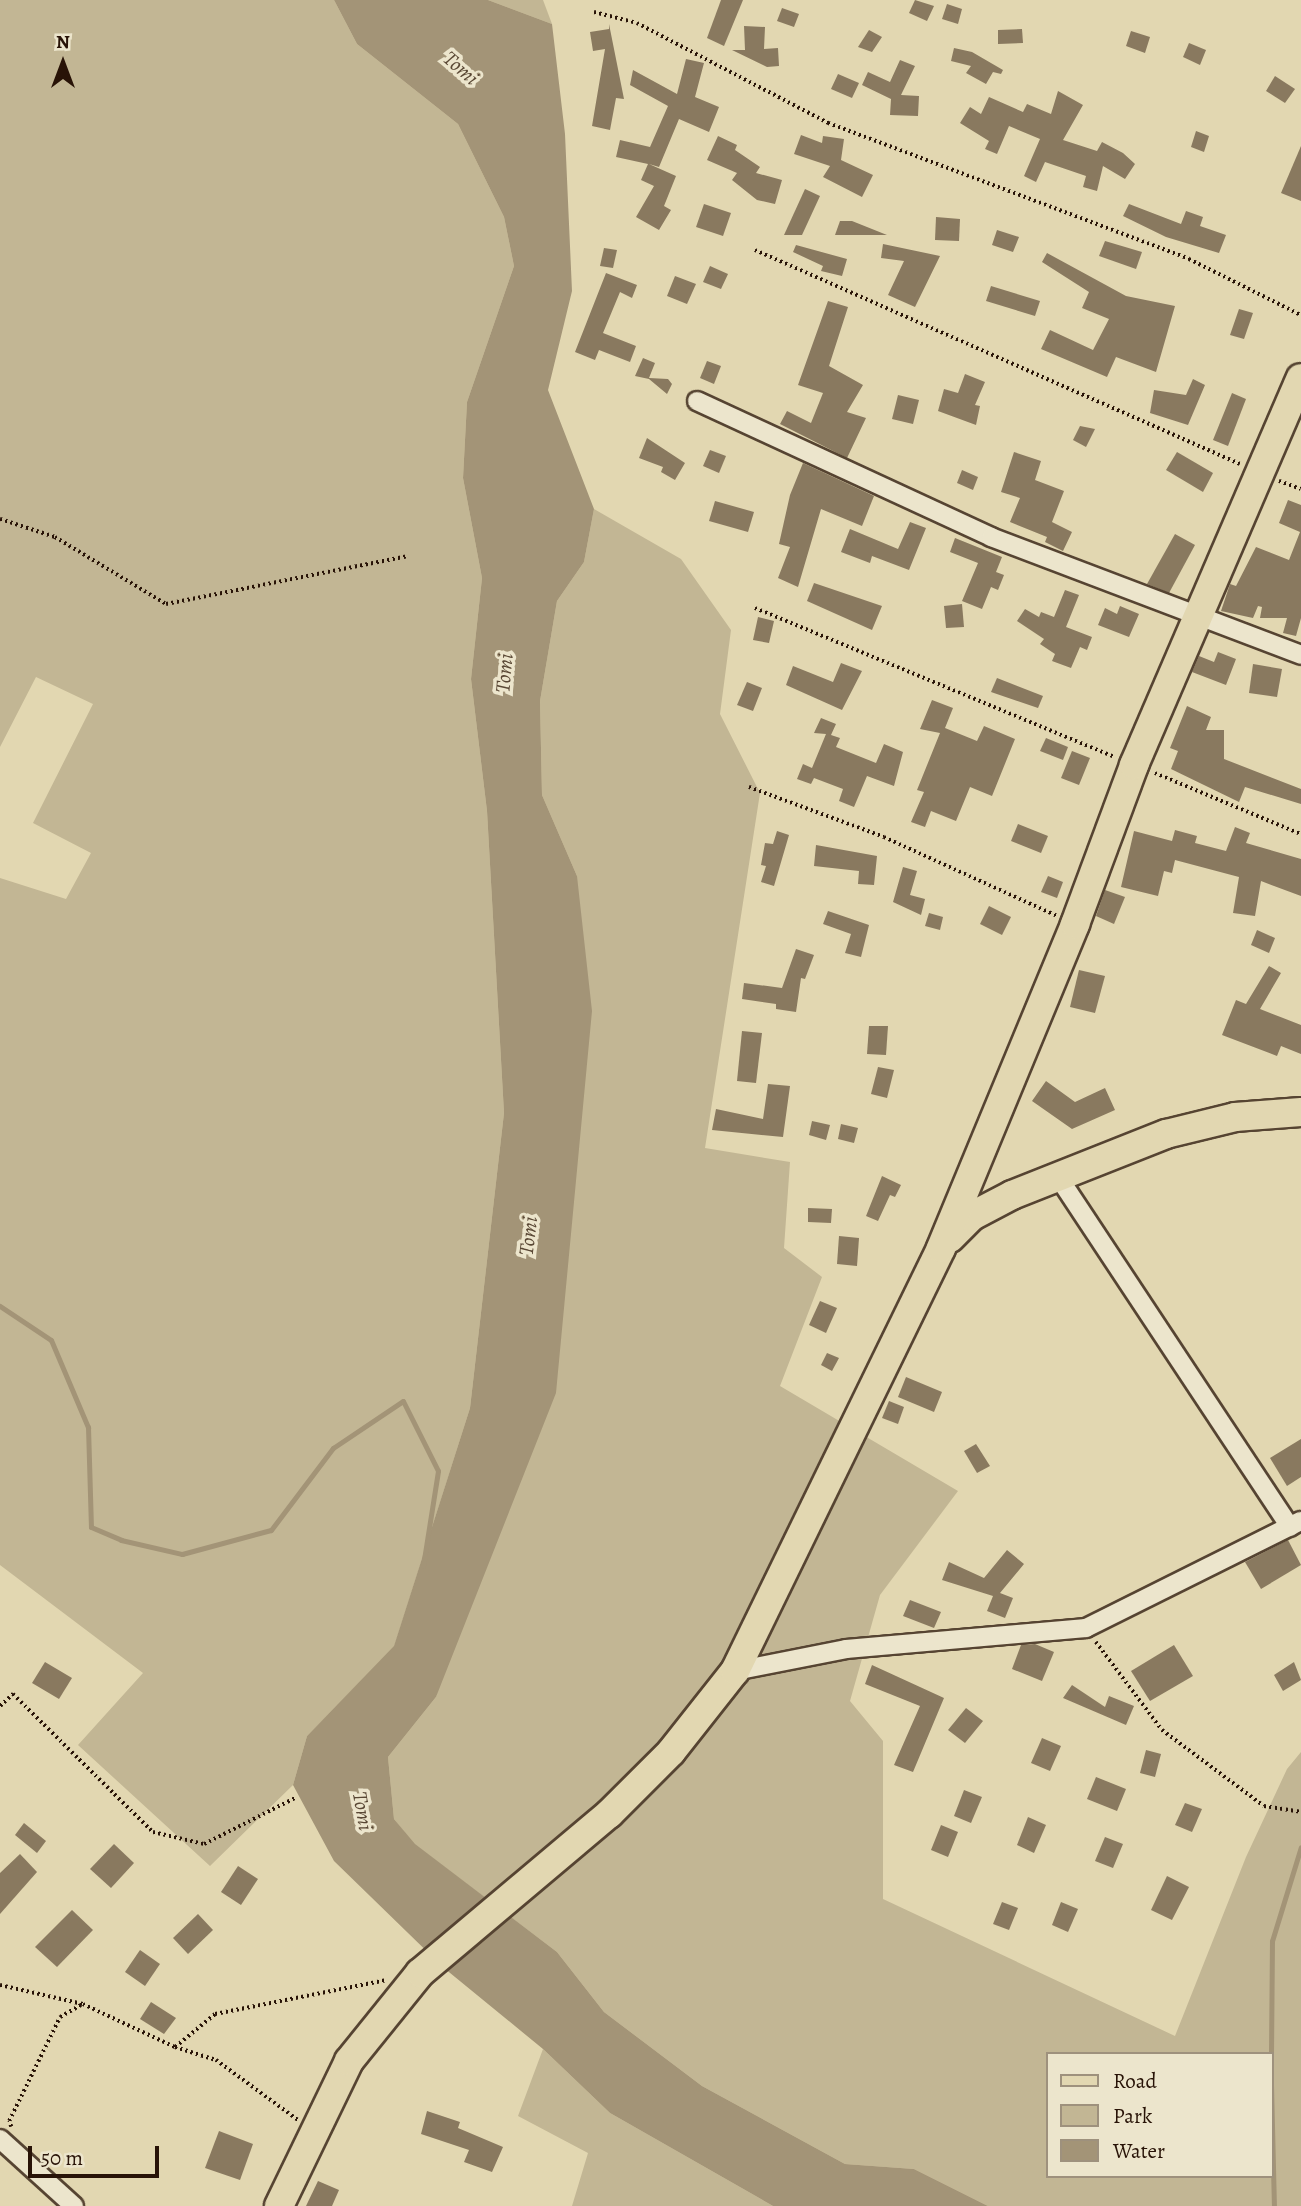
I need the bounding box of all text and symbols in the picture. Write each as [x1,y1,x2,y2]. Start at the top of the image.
north arrow [28,28,98,98]
text: N [56,29,70,55]
water label: Tomi [438,46,484,90]
water label: Tomi [490,652,518,694]
water label: Tomi [513,1215,543,1257]
water label: Tomi [347,1789,379,1833]
legend [1046,2052,1273,2178]
text: Road [1113,2067,1157,2095]
text: Park [1113,2102,1152,2130]
scale bar [32,2132,163,2176]
text: Water [1113,2137,1165,2165]
text: 50 m [41,2144,83,2172]

